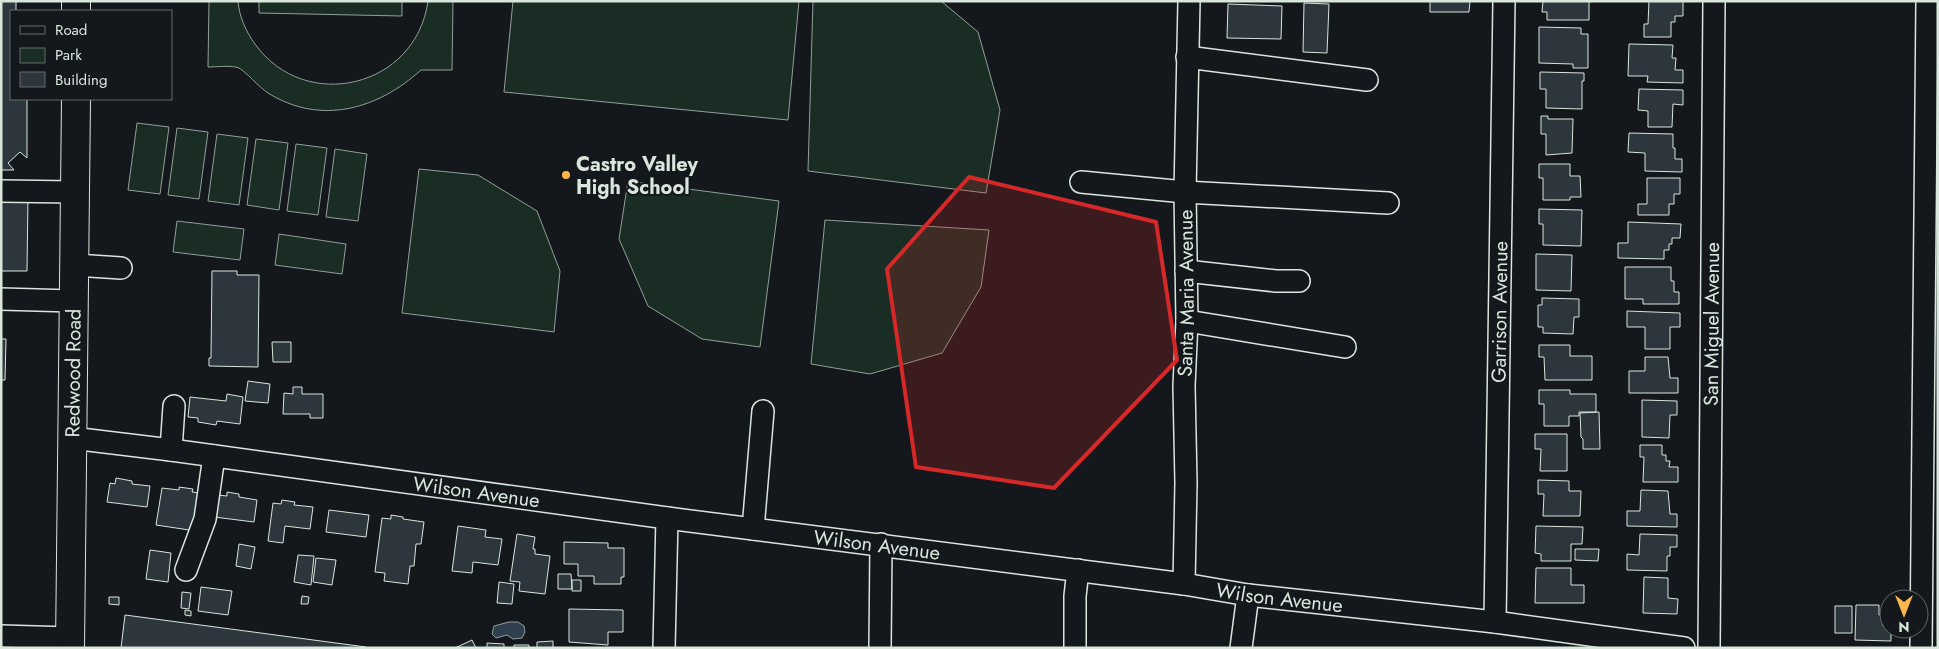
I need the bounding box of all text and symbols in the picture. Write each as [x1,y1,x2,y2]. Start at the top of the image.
legend [10,10,172,100]
text: Road [55,19,87,41]
text: Park [55,44,82,66]
text: Building [55,69,107,91]
place label: Castro Valley High School [576,150,698,202]
marker: Castro Valley High School [560,169,572,181]
street label: Santa Maria Avenue [1170,209,1202,377]
street label: Garrison Avenue [1484,241,1516,383]
street label: San Miguel Avenue [1697,242,1727,406]
street label: Redwood Road [58,309,89,437]
street label: Wilson Avenue [411,469,541,515]
street label: Wilson Avenue [812,523,942,568]
street label: Wilson Avenue [1214,576,1344,620]
north arrow [1879,589,1929,639]
text: N [1898,617,1910,637]

